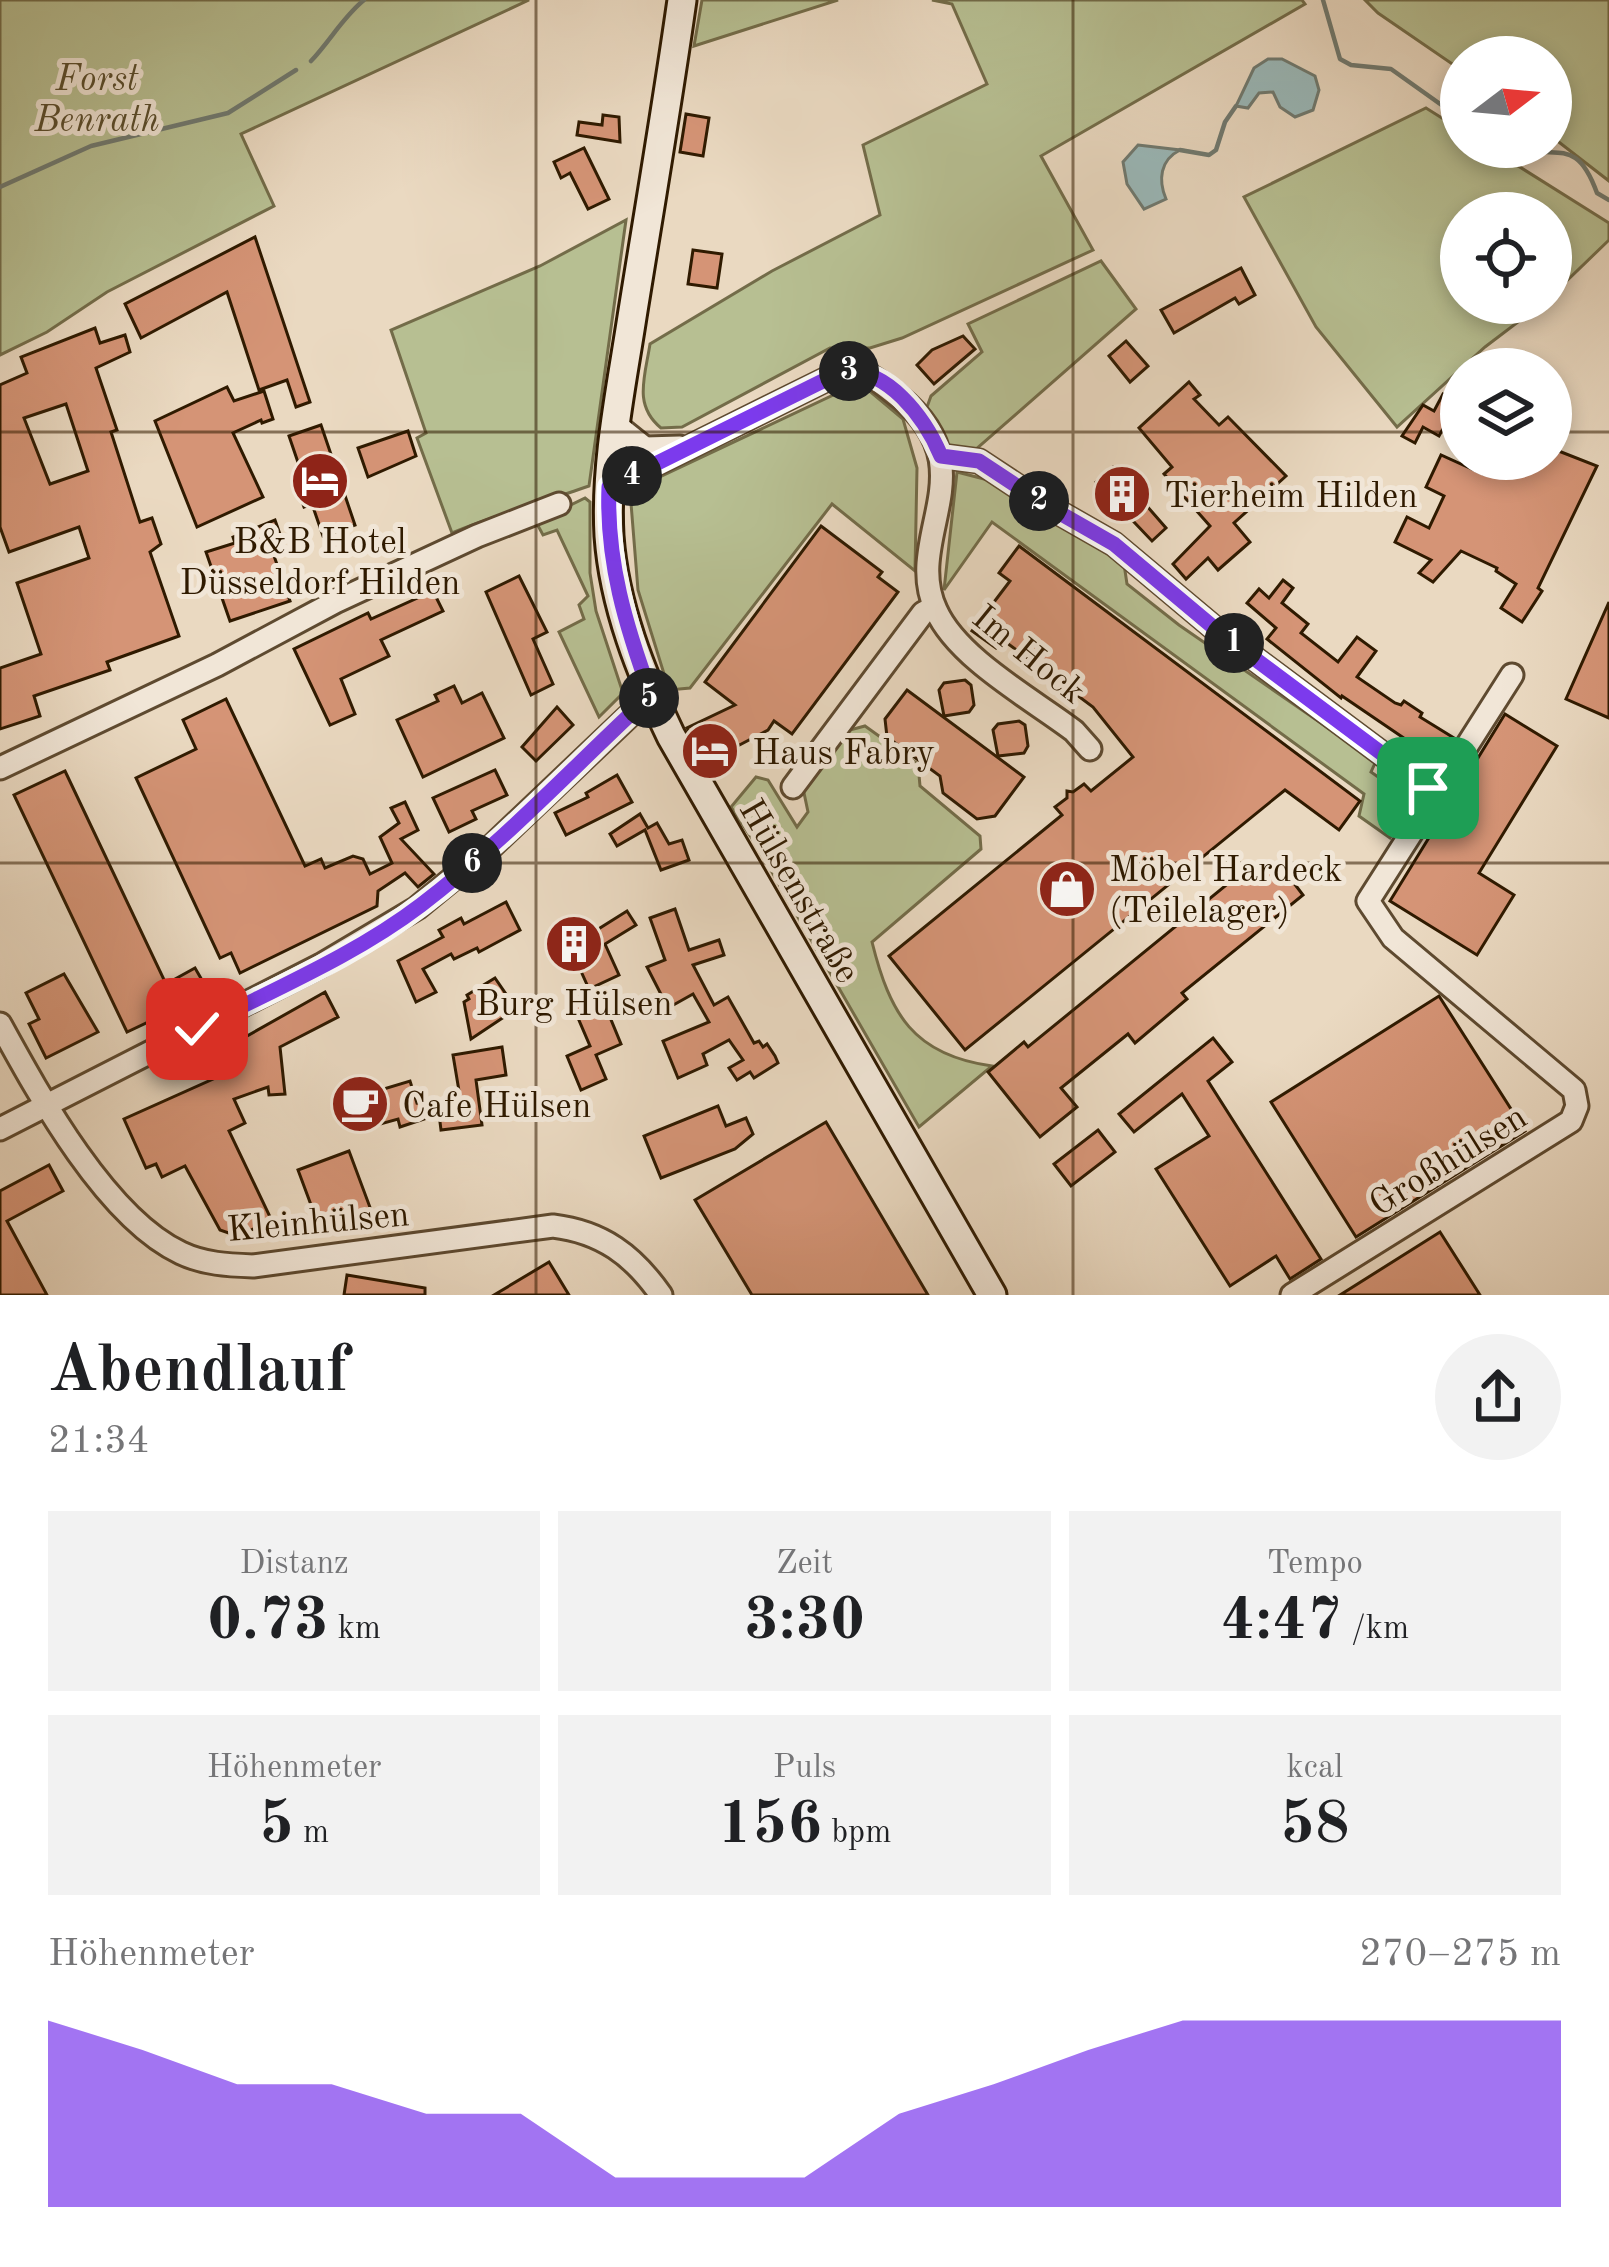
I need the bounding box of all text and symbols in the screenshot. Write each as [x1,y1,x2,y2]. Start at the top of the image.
north arrow [1440,36,1572,168]
map controls [1440,36,1572,480]
park label: Forst Benrath [34,63,159,140]
button: locate [1440,192,1572,324]
pin: 3 [819,341,879,401]
button: layers [1440,348,1572,480]
text: 3 [839,354,859,387]
pin: 4 [602,446,662,506]
hotel icon: B&B Hotel Düsseldorf Hilden [289,450,351,512]
text: 4 [622,459,642,492]
building icon: Tierheim Hilden [1091,463,1153,525]
pin: 2 [1009,471,1069,531]
place label: Tierheim Hilden [1164,480,1418,516]
text: 2 [1029,484,1049,517]
place label: B&B Hotel Düsseldorf Hilden [180,526,460,603]
street label: Im Hock [964,600,1091,712]
pin: 1 [1204,613,1264,673]
text: 1 [1224,626,1244,659]
pin: 5 [619,668,679,728]
text: 5 [639,681,659,714]
hotel icon: Haus Fabry [679,720,741,782]
place label: Haus Fabry [752,737,935,773]
pin [1377,737,1479,839]
icon: arrive [1395,755,1461,821]
street label: Hülsenstraße [731,794,864,990]
pin: 6 [442,833,502,893]
text: 6 [462,846,482,879]
place label: Möbel Hardeck (Teilelager) [1109,854,1343,931]
shop icon: Möbel Hardeck (Teilelager) [1036,858,1098,920]
building icon: Burg Hülsen [543,913,605,975]
pin [146,978,248,1080]
place label: Burg Hülsen [475,988,673,1024]
icon: check [164,996,230,1062]
cafe icon: Cafe Hülsen [329,1073,391,1135]
place label: Cafe Hülsen [402,1090,591,1126]
street label: Großhülsen [1364,1100,1534,1225]
street label: Kleinhülsen [226,1198,411,1250]
button: share [1435,1334,1561,1460]
text: Abendlauf [48,1340,349,1406]
text: 21:34 [48,1422,149,1461]
text: Distanz [240,1548,349,1581]
text: Zeit [776,1548,833,1581]
text: Tempo [1267,1548,1363,1581]
text: 0.73 [207,1592,328,1652]
text: 3:30 [744,1592,865,1652]
text: 4:47 [1221,1592,1342,1652]
text: km [328,1613,381,1646]
text: /km [1342,1613,1409,1646]
text: Höhenmeter [207,1752,382,1785]
text: Puls [773,1752,836,1785]
text: kcal [1286,1752,1343,1785]
text: 5 [259,1796,294,1856]
text: 156 [718,1796,822,1856]
text: 58 [1280,1796,1350,1856]
text: m [294,1817,329,1850]
text: bpm [822,1817,891,1850]
text: Höhenmeter [48,1935,255,1974]
text: 270–275 m [1359,1935,1561,1974]

